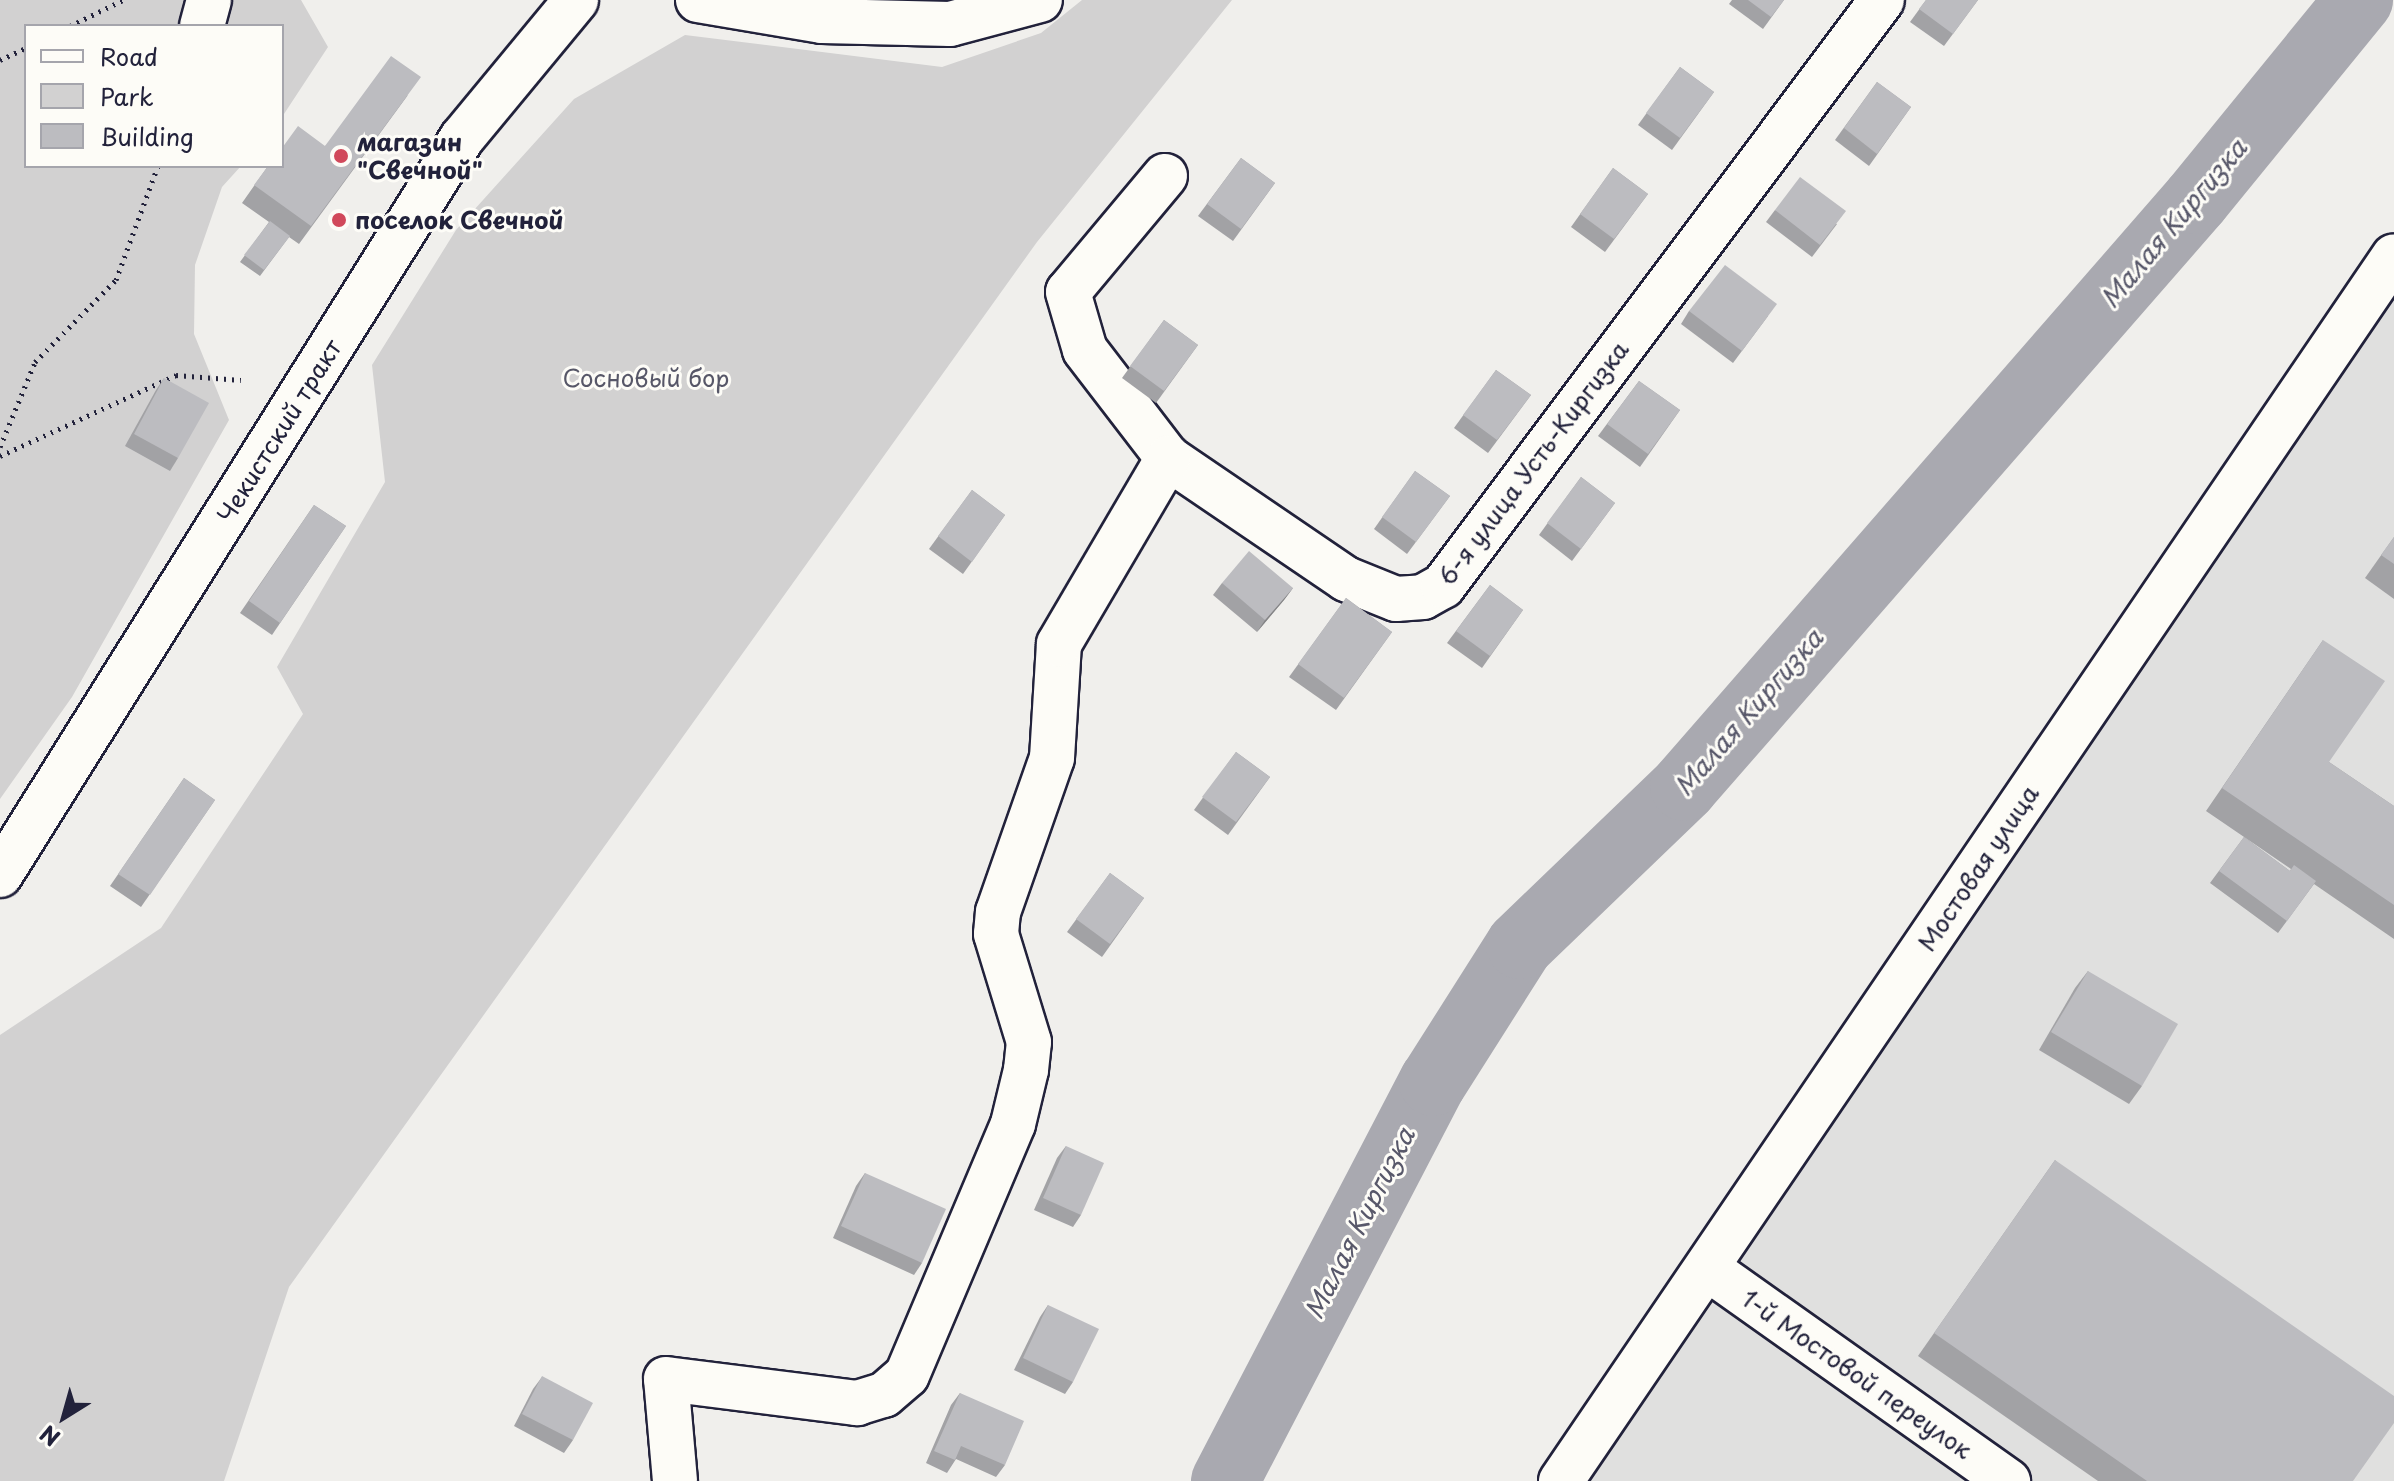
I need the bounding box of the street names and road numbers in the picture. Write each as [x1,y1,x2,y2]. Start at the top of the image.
street label: Чекистский тракт [211,334,347,528]
street label: 6-я улица Усть-Киргизка [1431,335,1635,591]
street label: Мостовая улица [1912,779,2044,957]
street label: 1-й Мостовой переулок [1736,1283,1978,1465]

